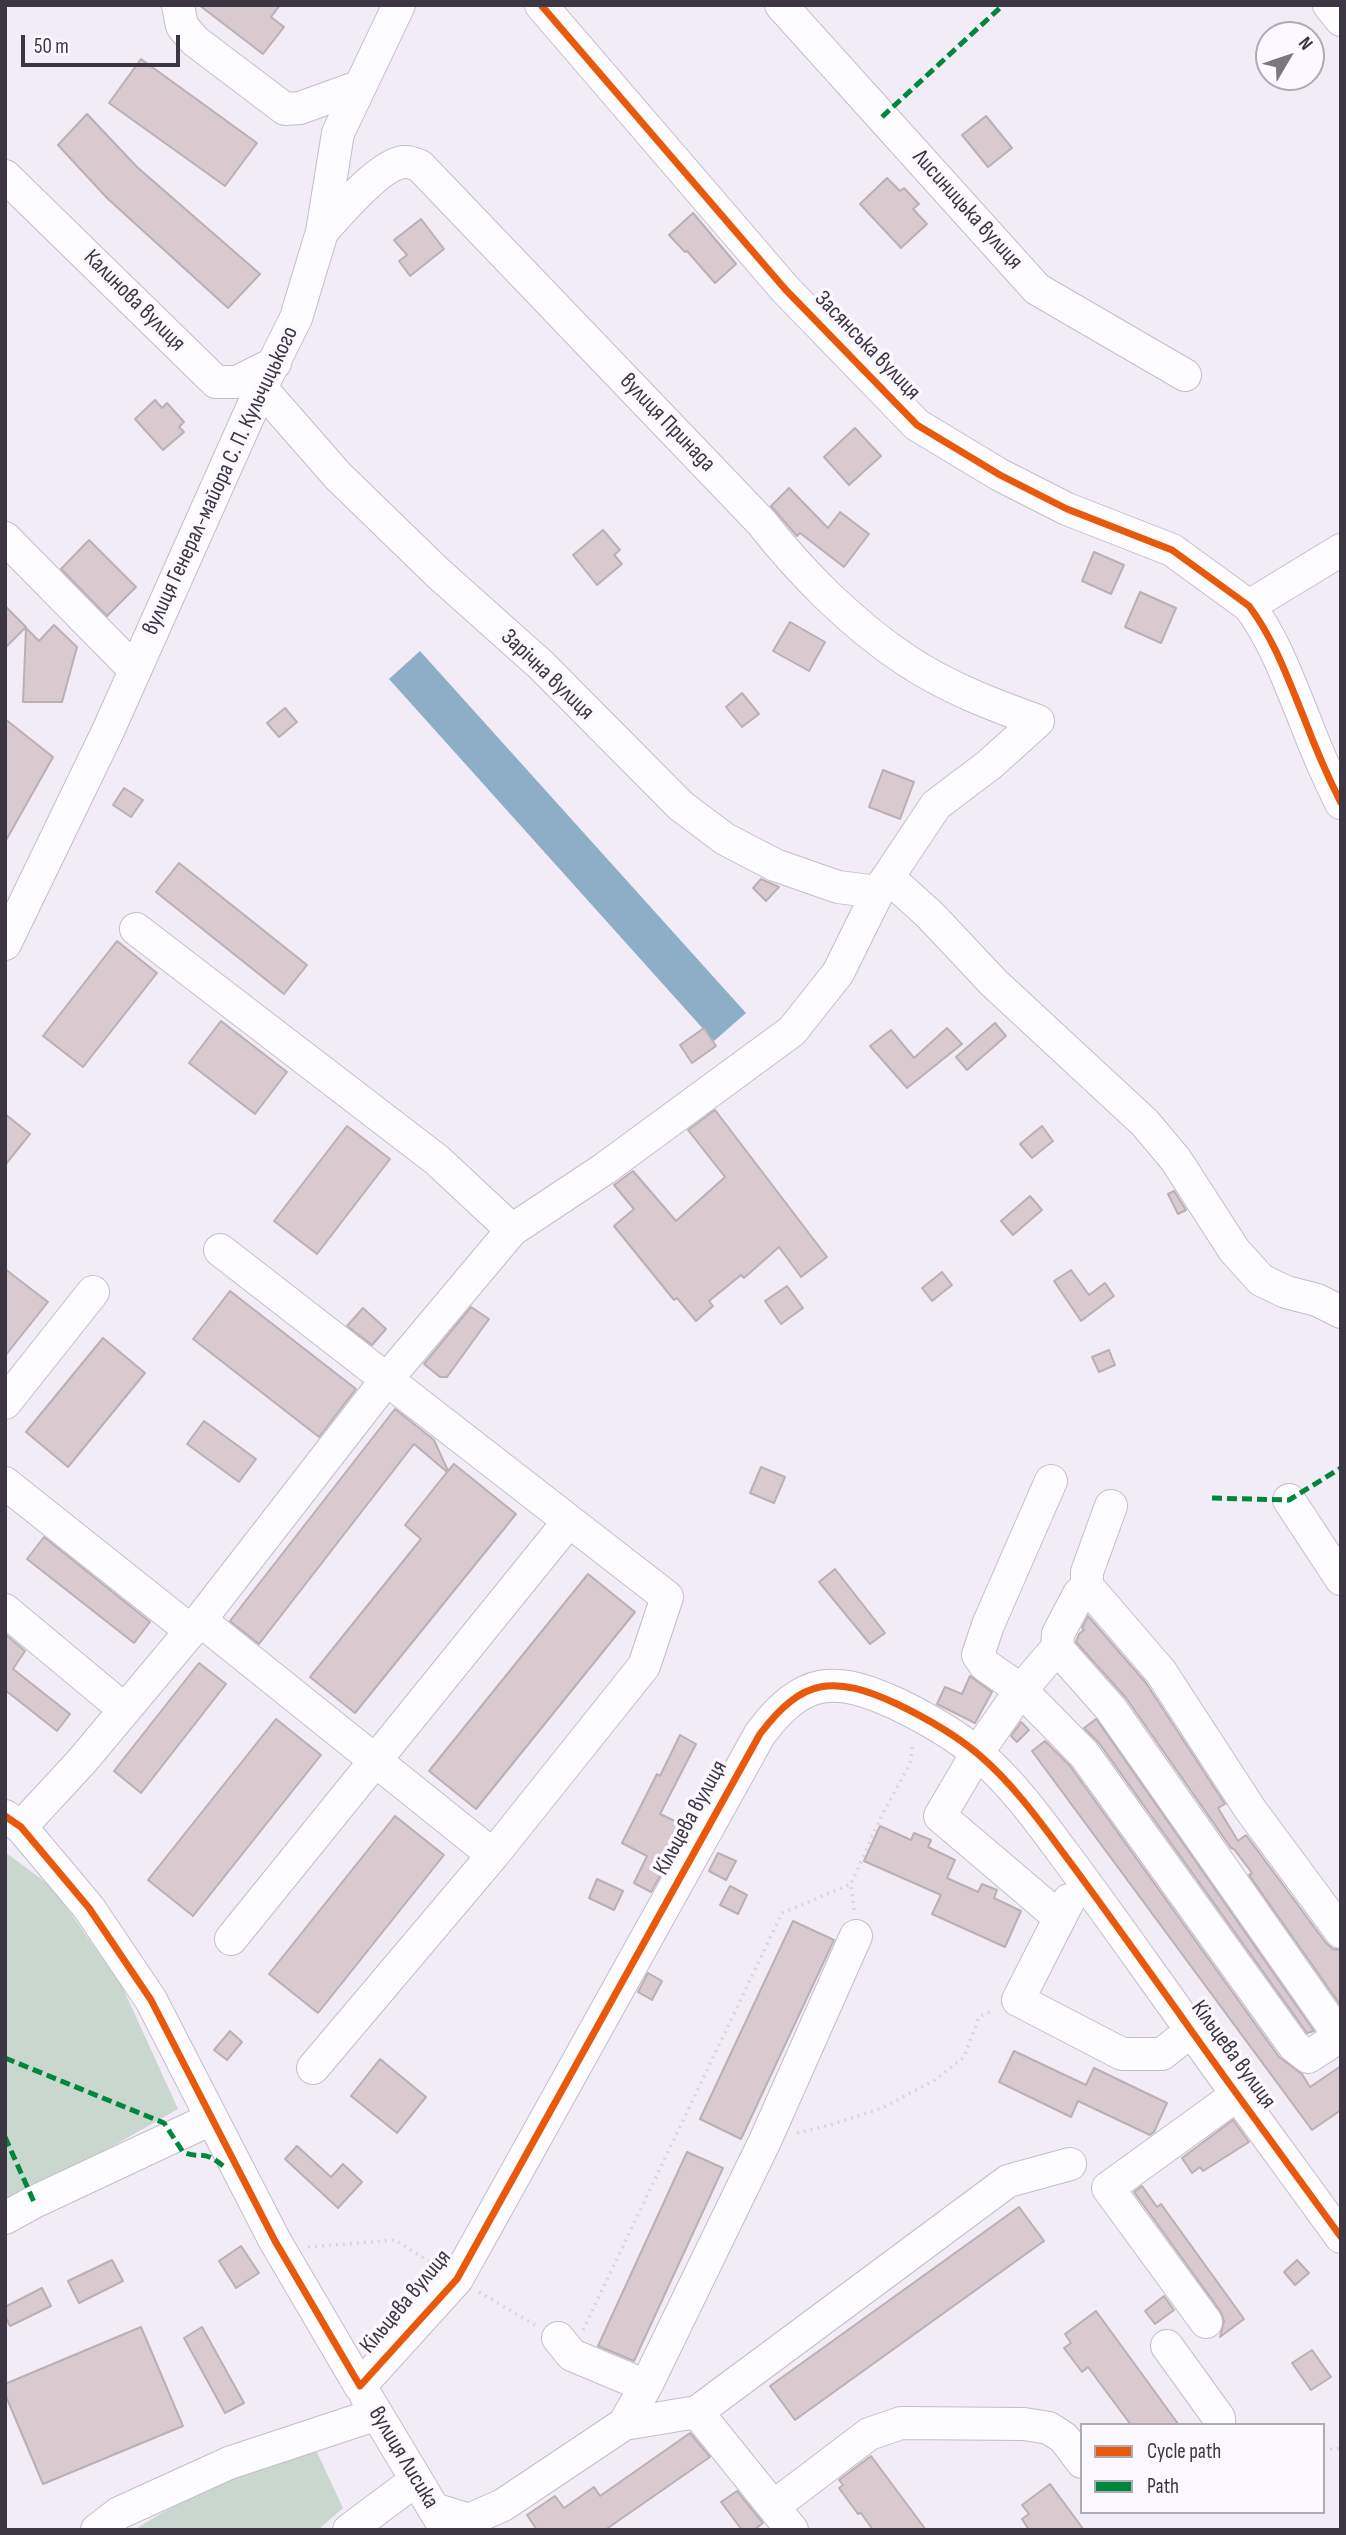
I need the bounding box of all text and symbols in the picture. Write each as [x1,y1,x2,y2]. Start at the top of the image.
scale bar [24,21,184,65]
north arrow [1255,21,1325,91]
text: N [1293,33,1317,55]
text: 50 m [34,34,69,59]
street label: Лисиницька вулиця [906,144,1028,276]
street label: Калинова вулиця [77,244,191,358]
street label: Засянська вулиця [808,286,926,406]
street label: вулиця Генерал-майора С. П. Кульчицького [137,322,305,640]
street label: вулиця Принада [613,368,721,478]
street label: Зарічна вулиця [495,624,599,726]
street label: Кільцева вулиця [648,1756,734,1880]
street label: Кільцева вулиця [1185,1996,1281,2114]
street label: Кільцева вулиця [355,2244,457,2360]
street label: вулиця Лисика [362,2402,444,2514]
legend [1080,2423,1325,2514]
text: Cycle path [1147,2439,1221,2464]
text: Path [1147,2474,1179,2499]

